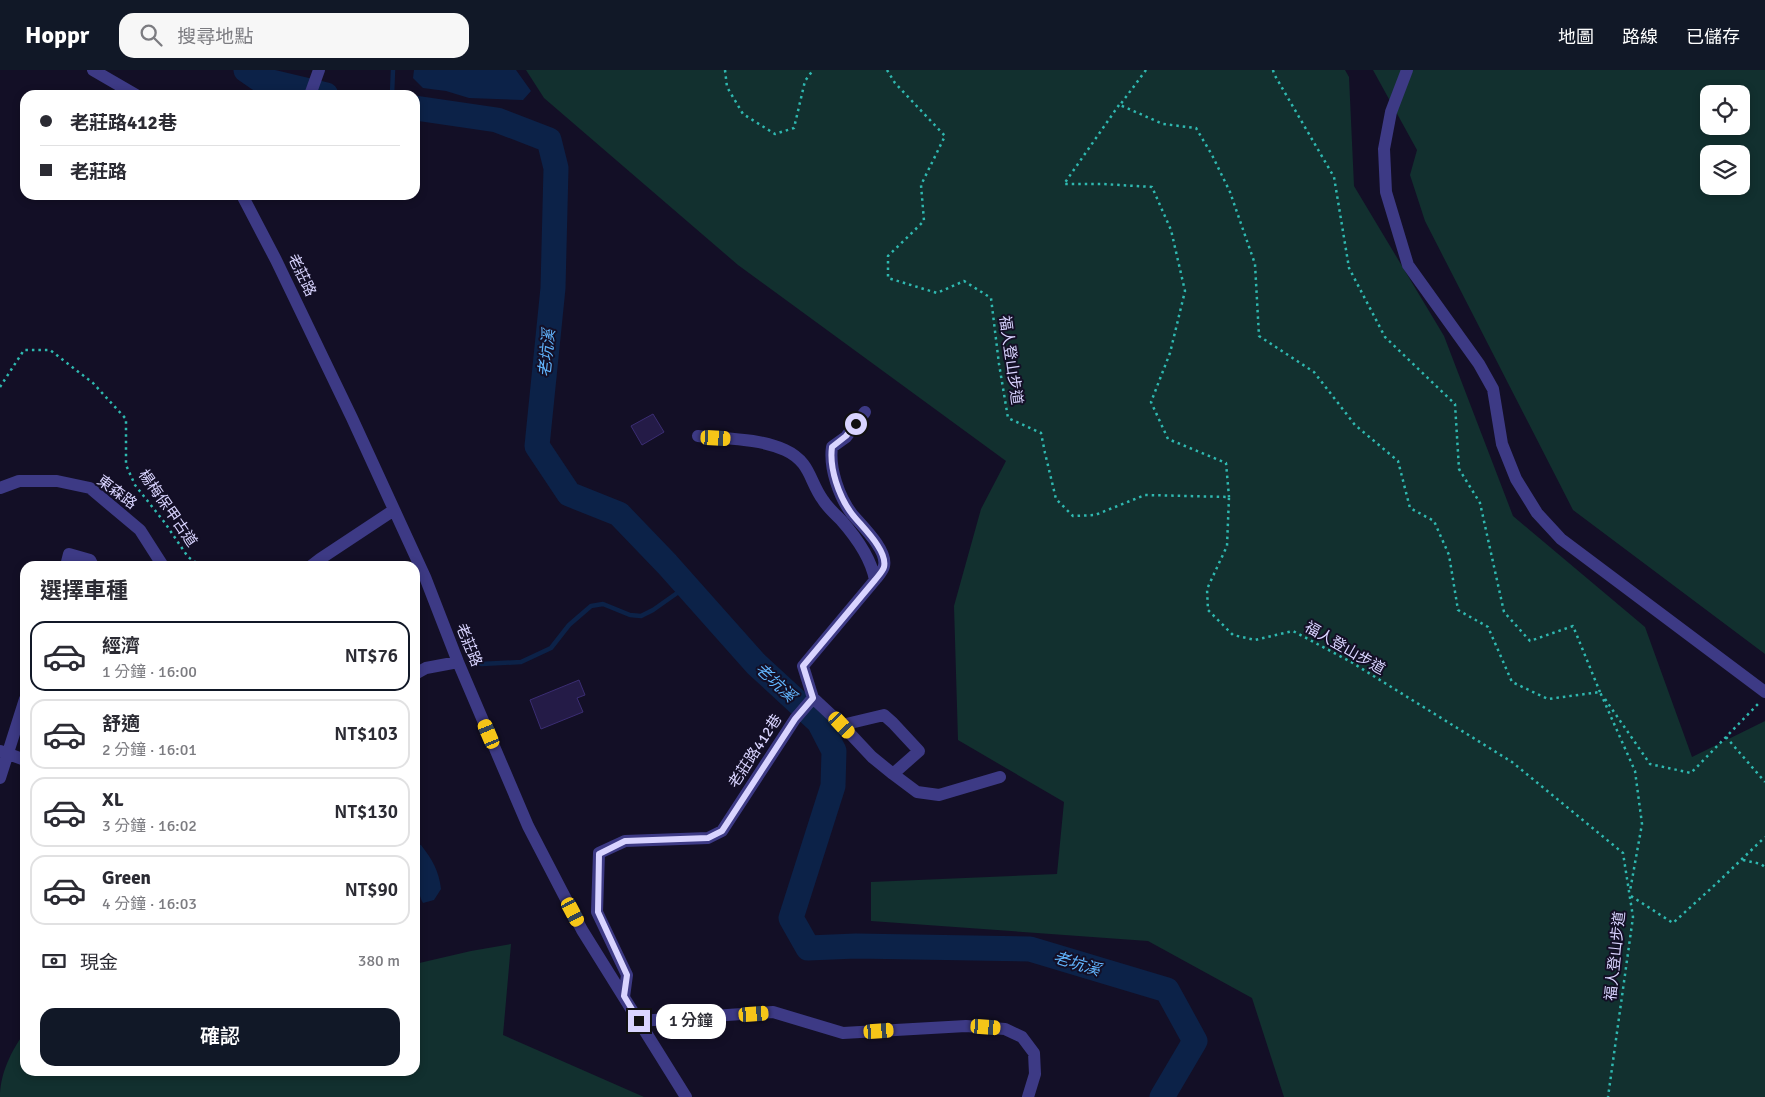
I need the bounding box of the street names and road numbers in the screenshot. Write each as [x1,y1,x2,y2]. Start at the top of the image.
street label: 老莊路 [284,251,320,299]
street label: 福人登山步道 [996,314,1026,406]
street label: 楊梅保甲古道 [135,466,201,550]
street label: 東森路 [94,471,140,513]
street label: 福人登山步道 [1302,618,1388,678]
street label: 老莊路 [452,621,486,669]
street label: 老莊路412巷 [724,711,786,791]
street label: 福人登山步道 [1601,910,1629,1002]

